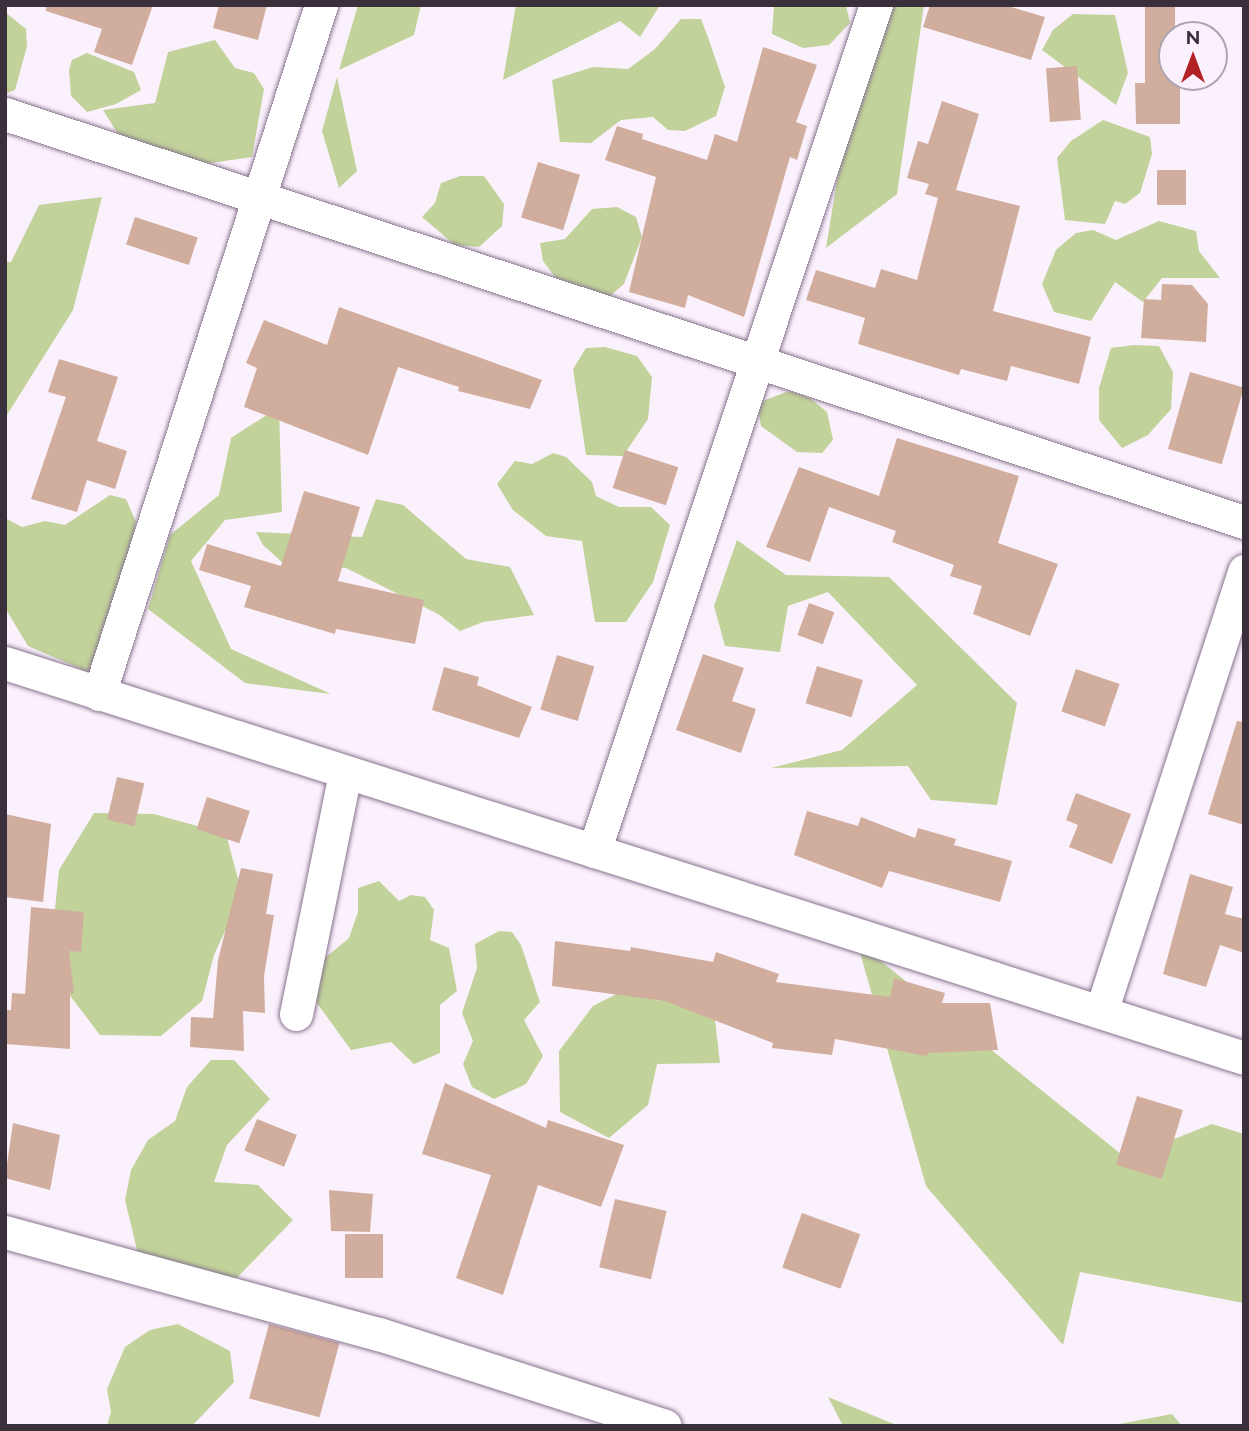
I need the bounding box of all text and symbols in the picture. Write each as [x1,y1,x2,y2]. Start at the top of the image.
north arrow [1158,21,1228,91]
text: N [1186,26,1200,48]

